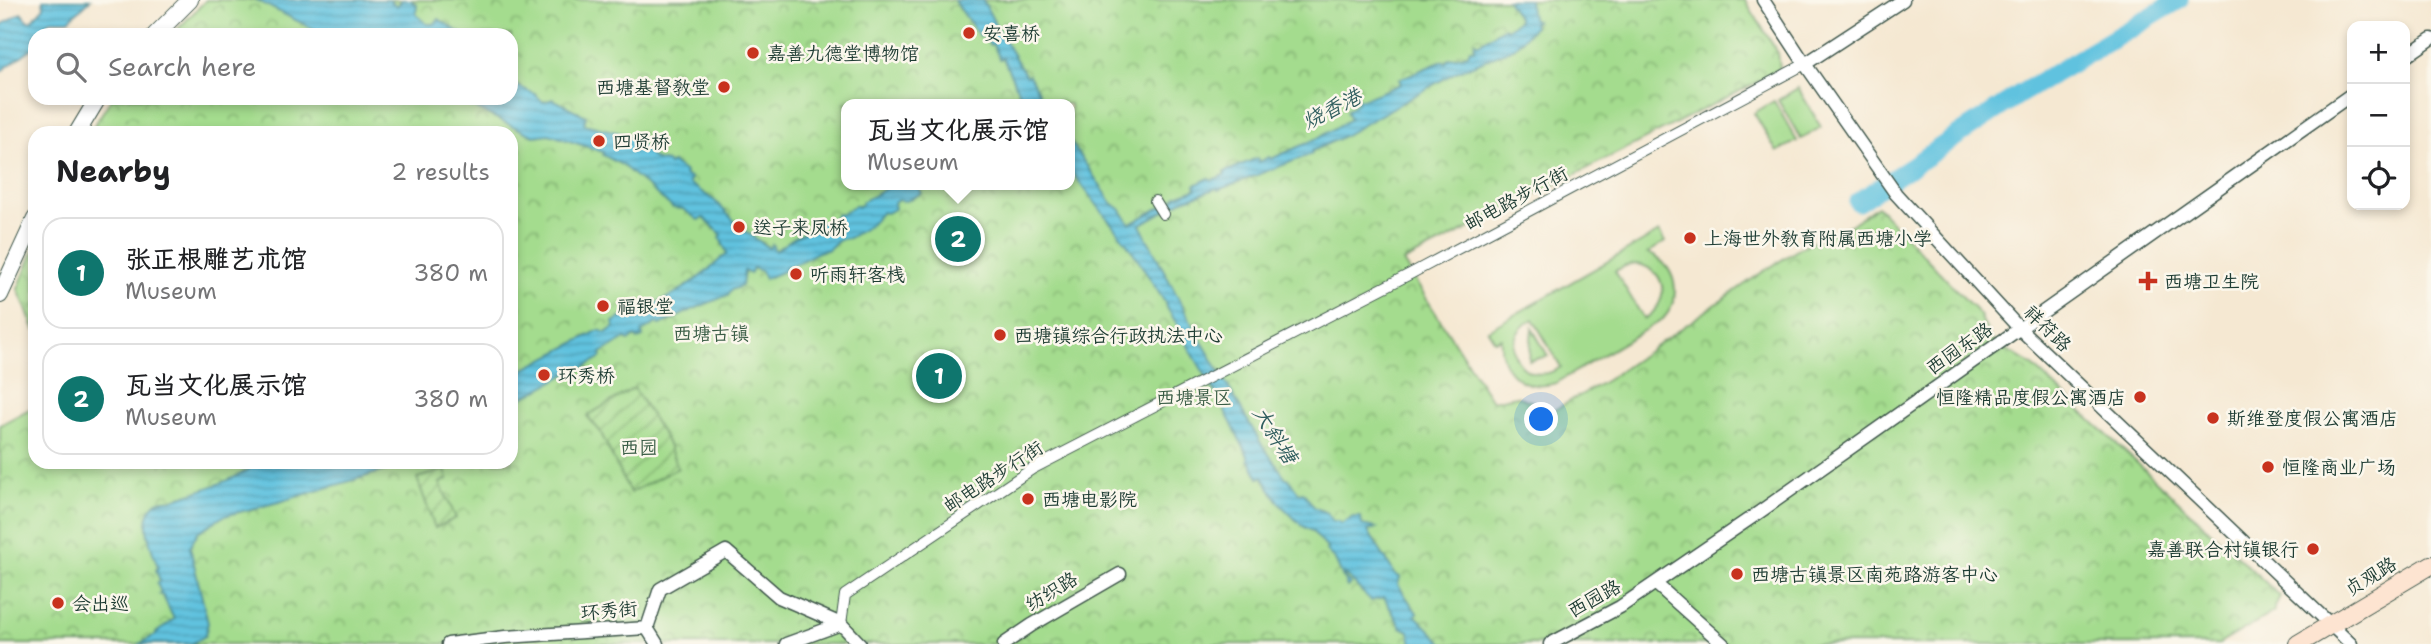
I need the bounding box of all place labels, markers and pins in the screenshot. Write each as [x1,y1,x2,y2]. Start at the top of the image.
place label: 安喜桥 [983,21,1040,46]
marker: 安喜桥 [961,25,977,41]
place label: 嘉善九德堂博物馆 [767,41,919,66]
marker: 嘉善九德堂博物馆 [745,45,761,61]
place label: 西塘基督教堂 [596,75,710,100]
marker: 西塘基督教堂 [716,79,732,95]
place label: 四贤桥 [613,129,670,154]
marker: 四贤桥 [591,133,607,149]
pin: 2 [935,213,981,265]
place label: 送子来凤桥 [753,215,848,240]
marker: 送子来凤桥 [731,219,747,235]
place label: 上海世外教育附属西塘小学 [1704,226,1932,251]
marker: 上海世外教育附属西塘小学 [1682,230,1698,246]
place label: 听雨轩客栈 [810,262,905,287]
marker: 听雨轩客栈 [788,266,804,282]
place label: 西塘卫生院 [2164,269,2259,294]
marker: 西塘卫生院 [2138,271,2158,291]
place label: 福银堂 [617,294,674,319]
marker: 福银堂 [595,298,611,314]
place label: 西塘镇综合行政执法中心 [1014,323,1223,348]
marker: 西塘镇综合行政执法中心 [992,327,1008,343]
pin: 1 [916,350,962,402]
place label: 环秀桥 [558,363,615,388]
marker: 环秀桥 [536,367,552,383]
place label: 恒隆精品度假公寓酒店 [1936,385,2126,410]
marker: 恒隆精品度假公寓酒店 [2132,389,2148,405]
place label: 斯维登度假公寓酒店 [2227,406,2398,431]
marker: 斯维登度假公寓酒店 [2205,410,2221,426]
place label: 恒隆商业广场 [2282,455,2396,480]
marker: 恒隆商业广场 [2260,459,2276,475]
place label: 西塘电影院 [1042,487,1137,512]
marker: 西塘电影院 [1020,491,1036,507]
place label: 嘉善联合村镇银行 [2147,537,2299,562]
marker: 嘉善联合村镇银行 [2305,541,2321,557]
place label: 西塘古镇景区南苑路游客中心 [1751,562,1998,587]
marker: 西塘古镇景区南苑路游客中心 [1729,566,1745,582]
place label: 会出巡 [72,591,129,616]
marker: 会出巡 [50,595,66,611]

